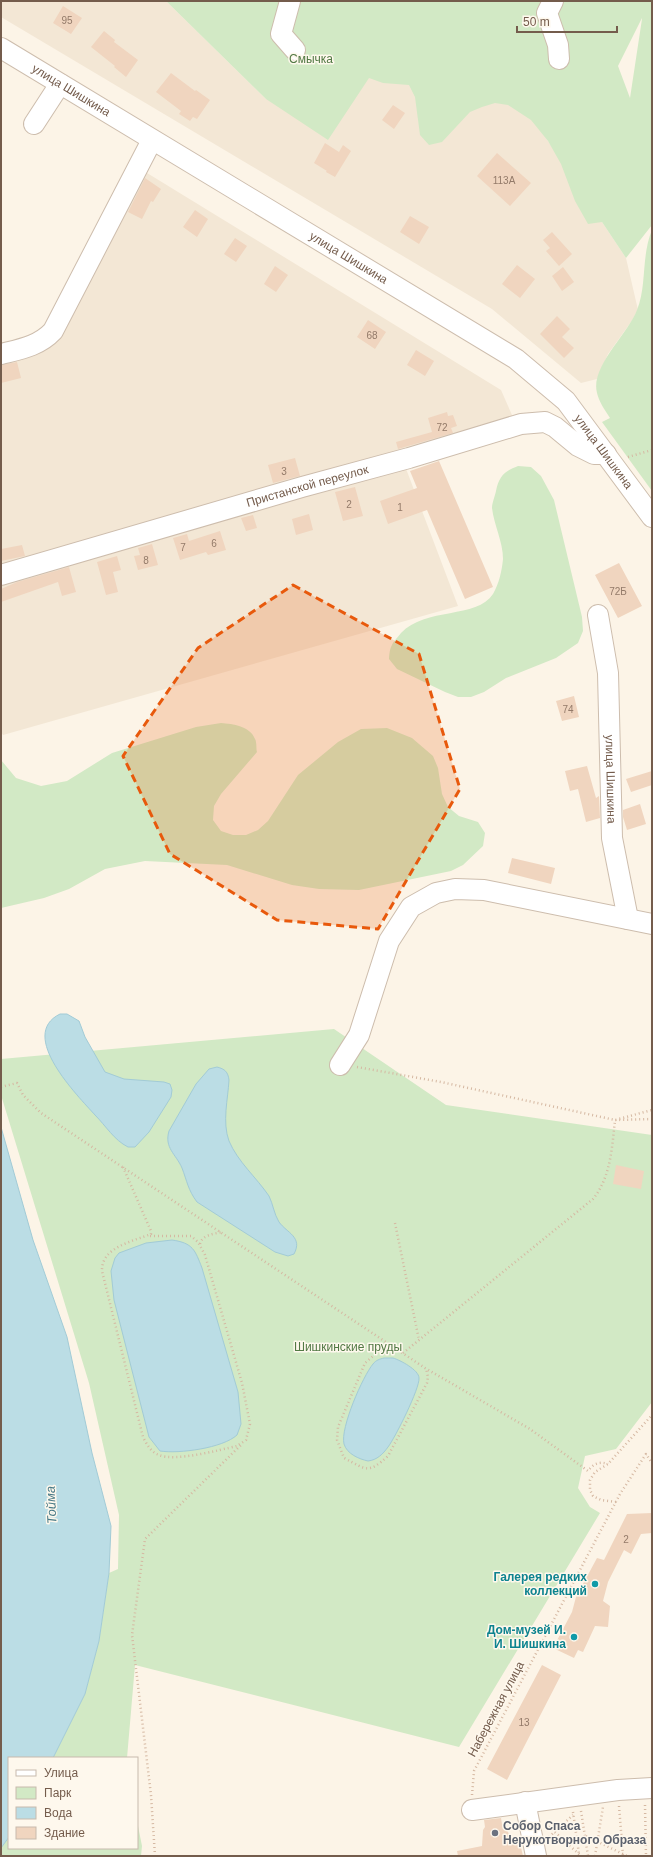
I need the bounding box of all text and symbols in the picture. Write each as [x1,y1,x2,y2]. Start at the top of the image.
scale bar [517,8,617,34]
house number: 95 [61,15,73,26]
text: 50 m [523,15,550,29]
park label: Смычка [289,52,333,66]
street label: улица Шишкина [29,61,113,120]
house number: 113А [493,175,516,186]
street label: улица Шишкина [307,229,391,287]
house number: 68 [366,330,378,341]
street label: улица Шишкина [571,412,636,492]
house number: 72 [436,422,448,433]
street label: Пристанской переулок [245,462,371,510]
house number: 3 [281,466,287,477]
house number: 2 [346,499,352,510]
house number: 1 [397,502,403,513]
house number: 6 [211,538,217,549]
house number: 7 [180,542,186,553]
house number: 8 [143,555,149,566]
house number: 72Б [609,586,627,597]
house number: 74 [562,704,574,715]
street label: улица Шишкина [602,734,619,824]
park label: Шишкинские пруды [294,1340,402,1354]
water label: Тойма [43,1486,59,1524]
house number: 2 [623,1534,629,1545]
place label: Галерея редких коллекций [494,1570,587,1598]
marker: Галерея редких коллекций [590,1579,600,1589]
place label: Дом-музей И. И. Шишкина [487,1623,566,1651]
marker: Дом-музей И. И. Шишкина [569,1632,579,1642]
street label: Набережная улица [465,1659,527,1759]
house number: 13 [518,1717,530,1728]
legend [8,1757,138,1849]
text: Улица [44,1766,78,1780]
text: Парк [44,1786,72,1800]
text: Вода [44,1806,72,1820]
place label: Собор Спаса Нерукотворного Образа [503,1819,647,1847]
text: Здание [44,1826,85,1840]
marker: Собор Спаса Нерукотворного Образа [490,1828,500,1838]

